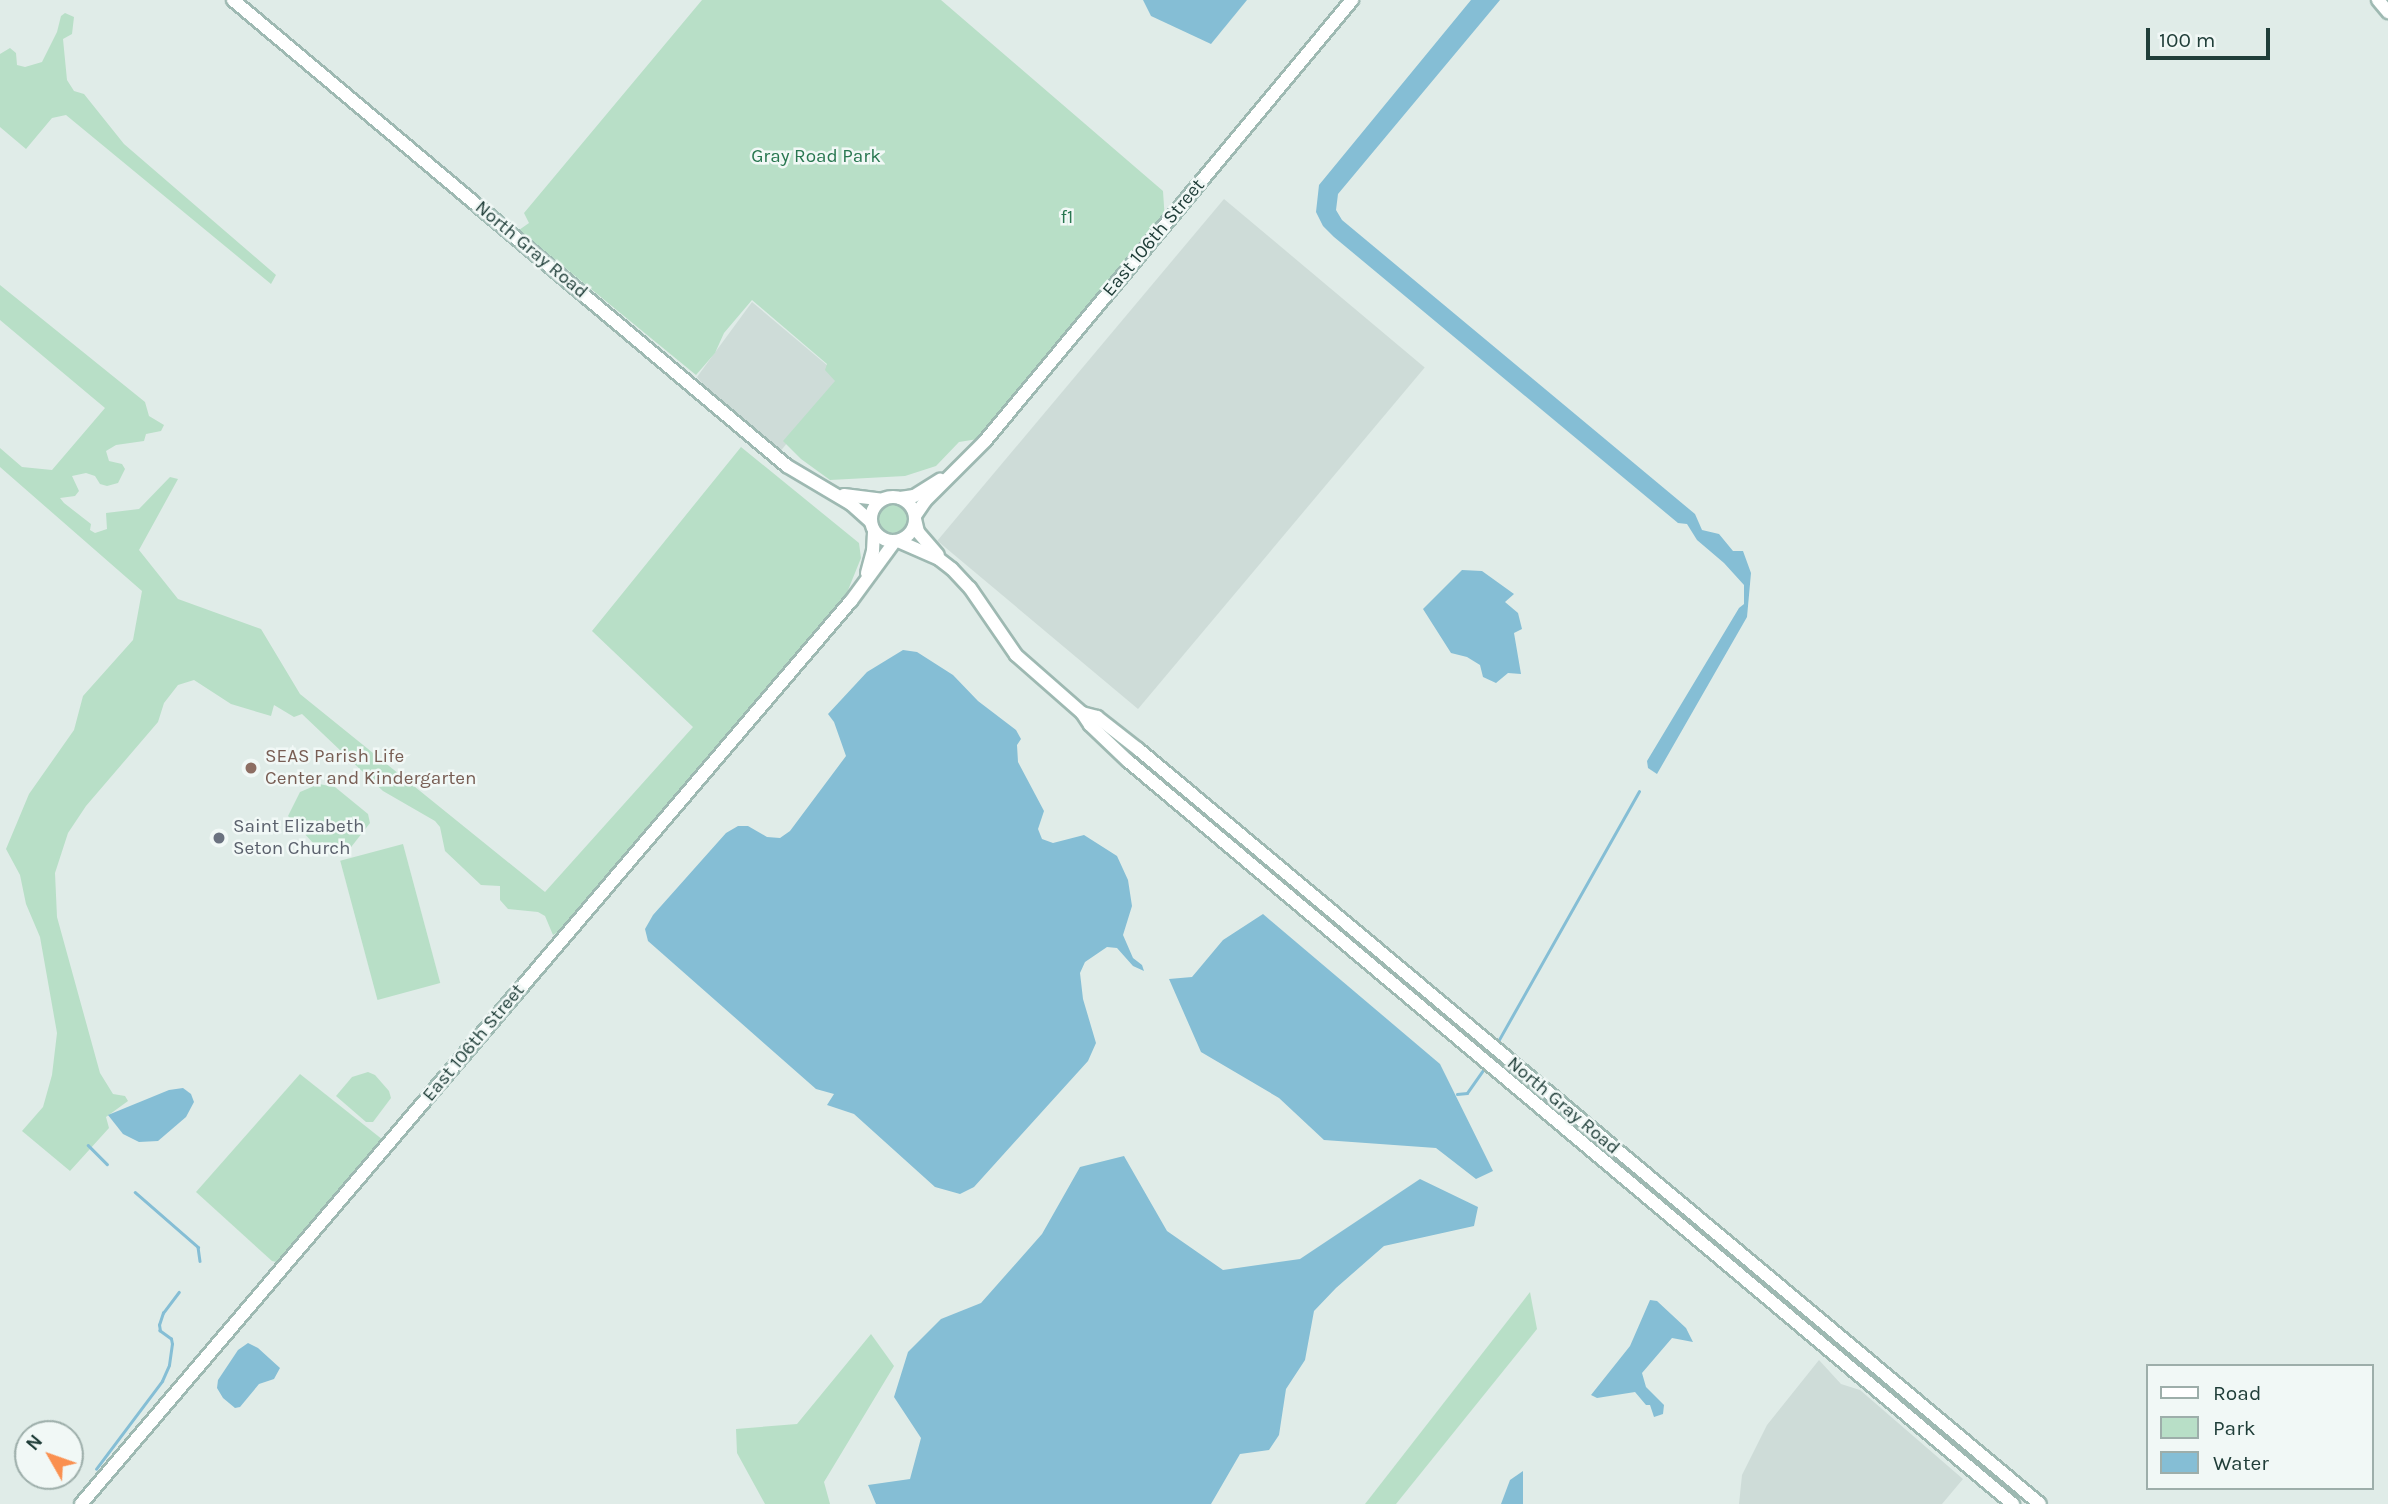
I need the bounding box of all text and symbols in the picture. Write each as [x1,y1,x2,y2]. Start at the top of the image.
scale bar [2150,14,2274,58]
text: 100 m [2159,28,2216,52]
park label: Gray Road Park [751,146,881,168]
street label: East 106th Street [1098,175,1210,301]
street label: North Gray Road [470,196,592,304]
park label: f1 [1061,207,1073,229]
place label: SEAS Parish Life Center and Kindergarten [265,746,477,790]
marker: SEAS Parish Life Center and Kindergarten [243,760,259,776]
place label: Saint Elizabeth Seton Church [233,816,364,860]
marker: Saint Elizabeth Seton Church [211,830,227,846]
street label: East 106th Street [418,980,530,1106]
street label: North Gray Road [1502,1052,1624,1160]
legend [2146,1364,2374,1490]
text: Road [2213,1381,2261,1405]
text: Park [2213,1416,2256,1440]
north arrow [14,1420,84,1490]
text: N [22,1430,47,1455]
text: Water [2213,1451,2269,1475]

